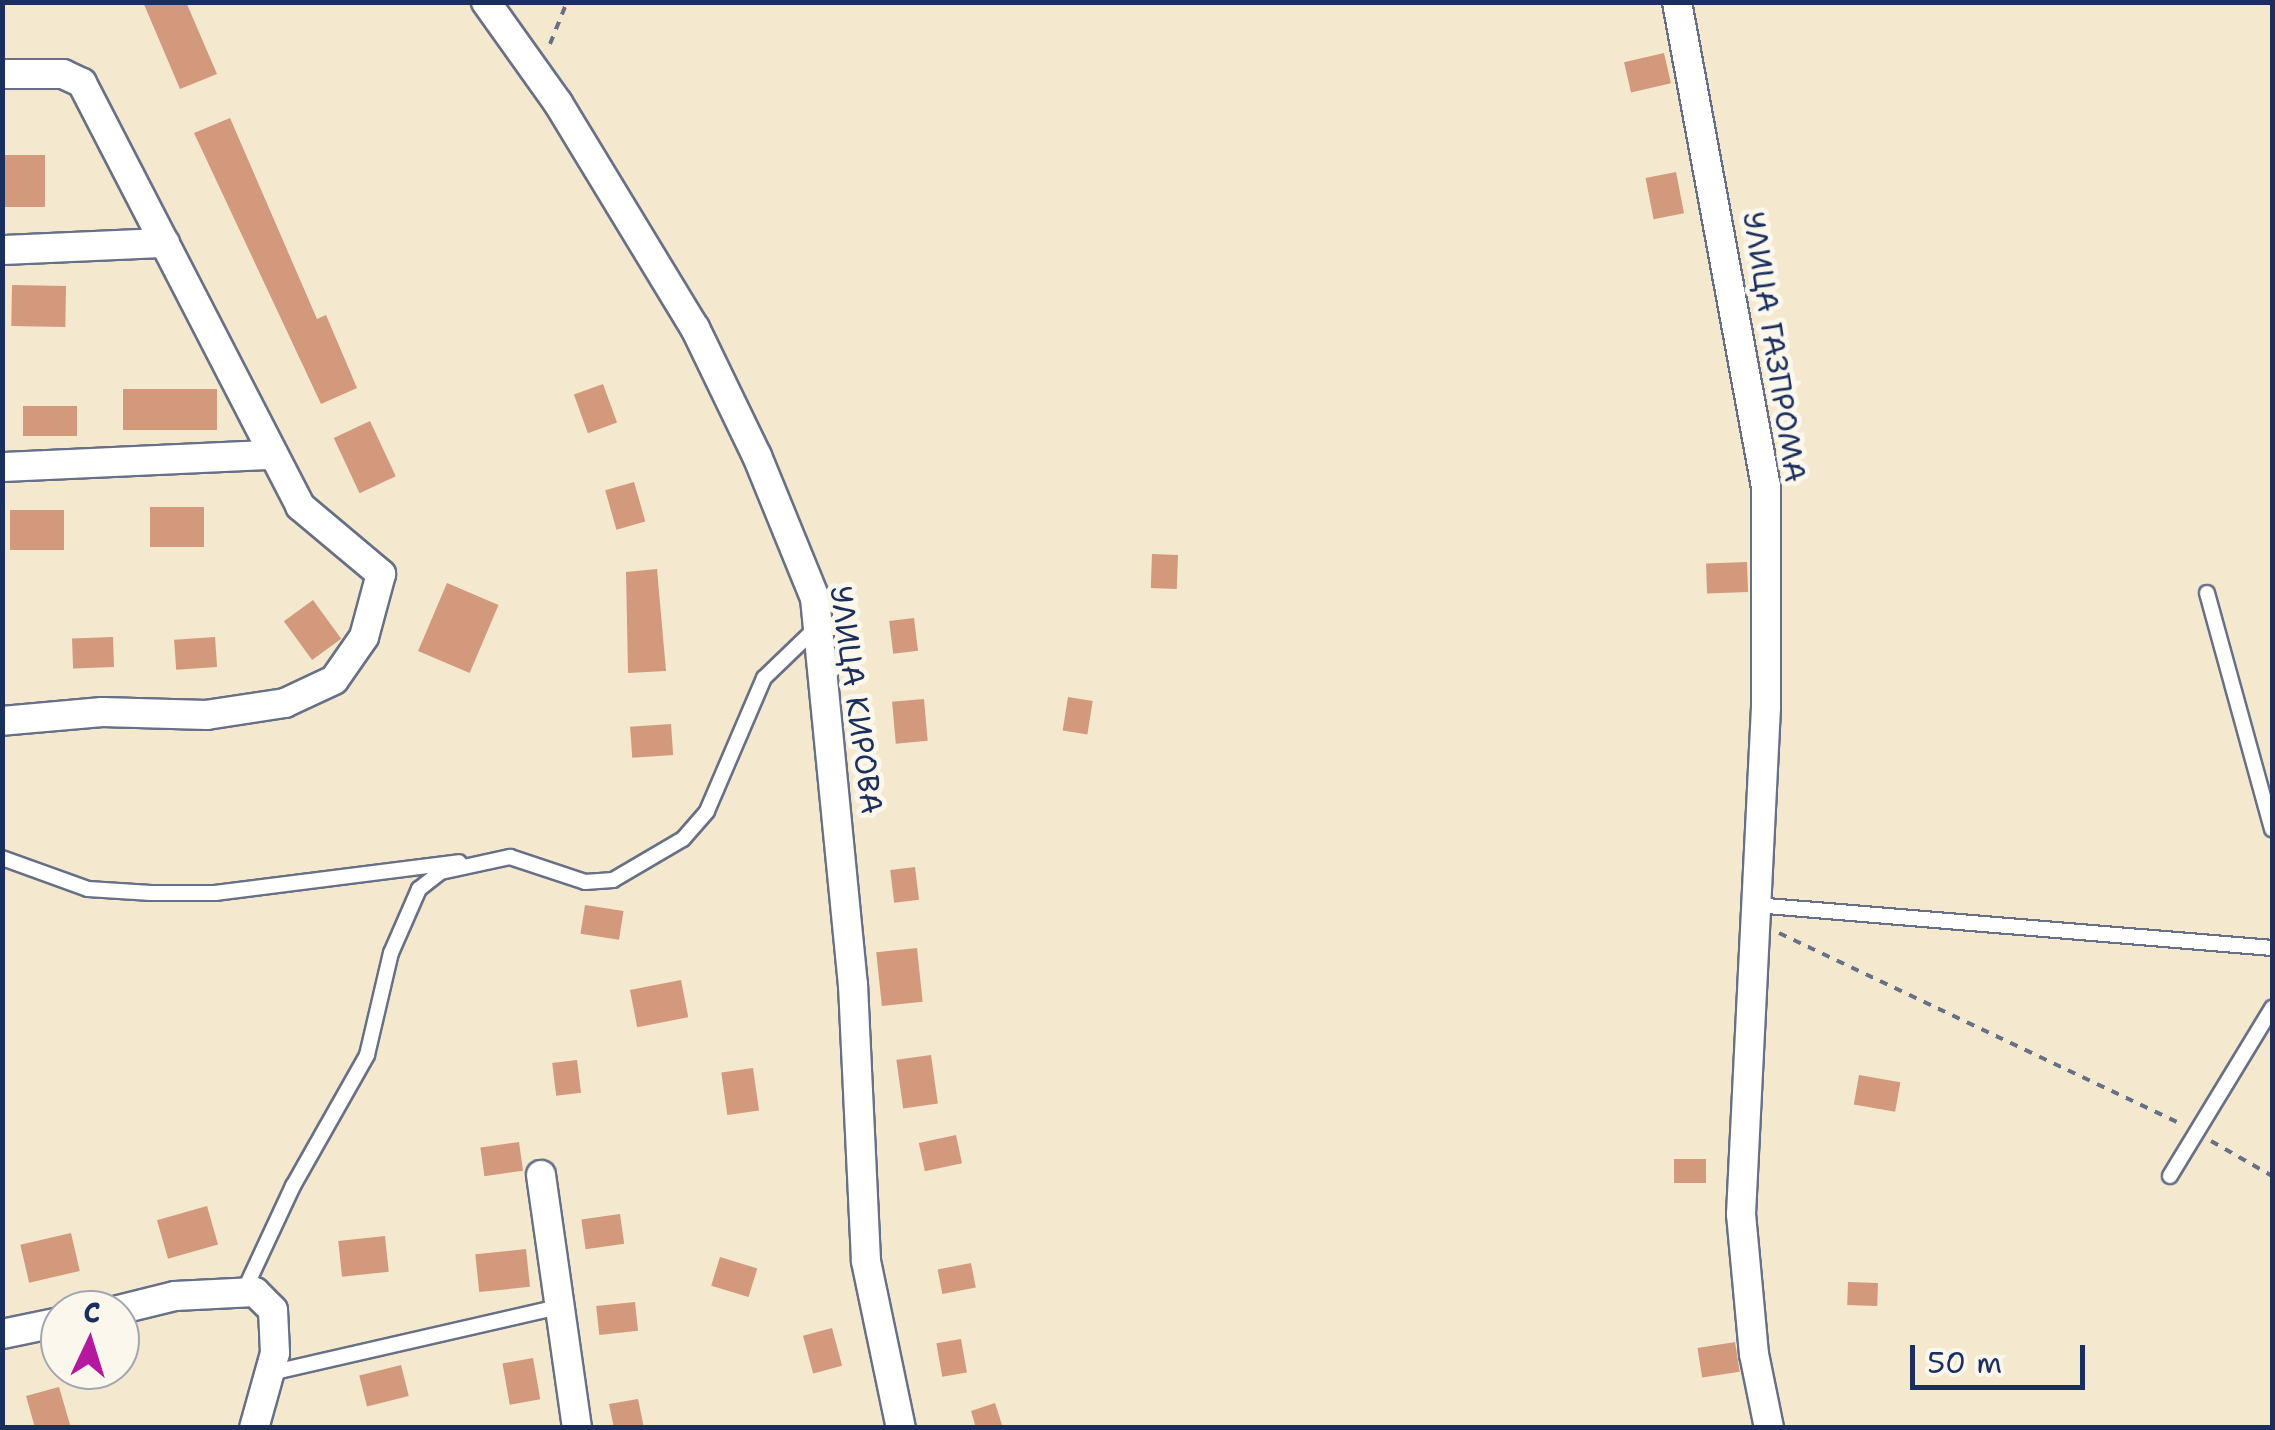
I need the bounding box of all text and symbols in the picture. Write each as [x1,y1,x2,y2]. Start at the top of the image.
street label: УЛИЦА ГАЗПРОМА [1735,209,1813,485]
street label: УЛИЦА КИРОВА [822,583,890,817]
north arrow [40,1290,140,1390]
text: С [82,1293,102,1332]
scale bar [1915,1325,2090,1387]
text: 50 m [1927,1342,2002,1383]

